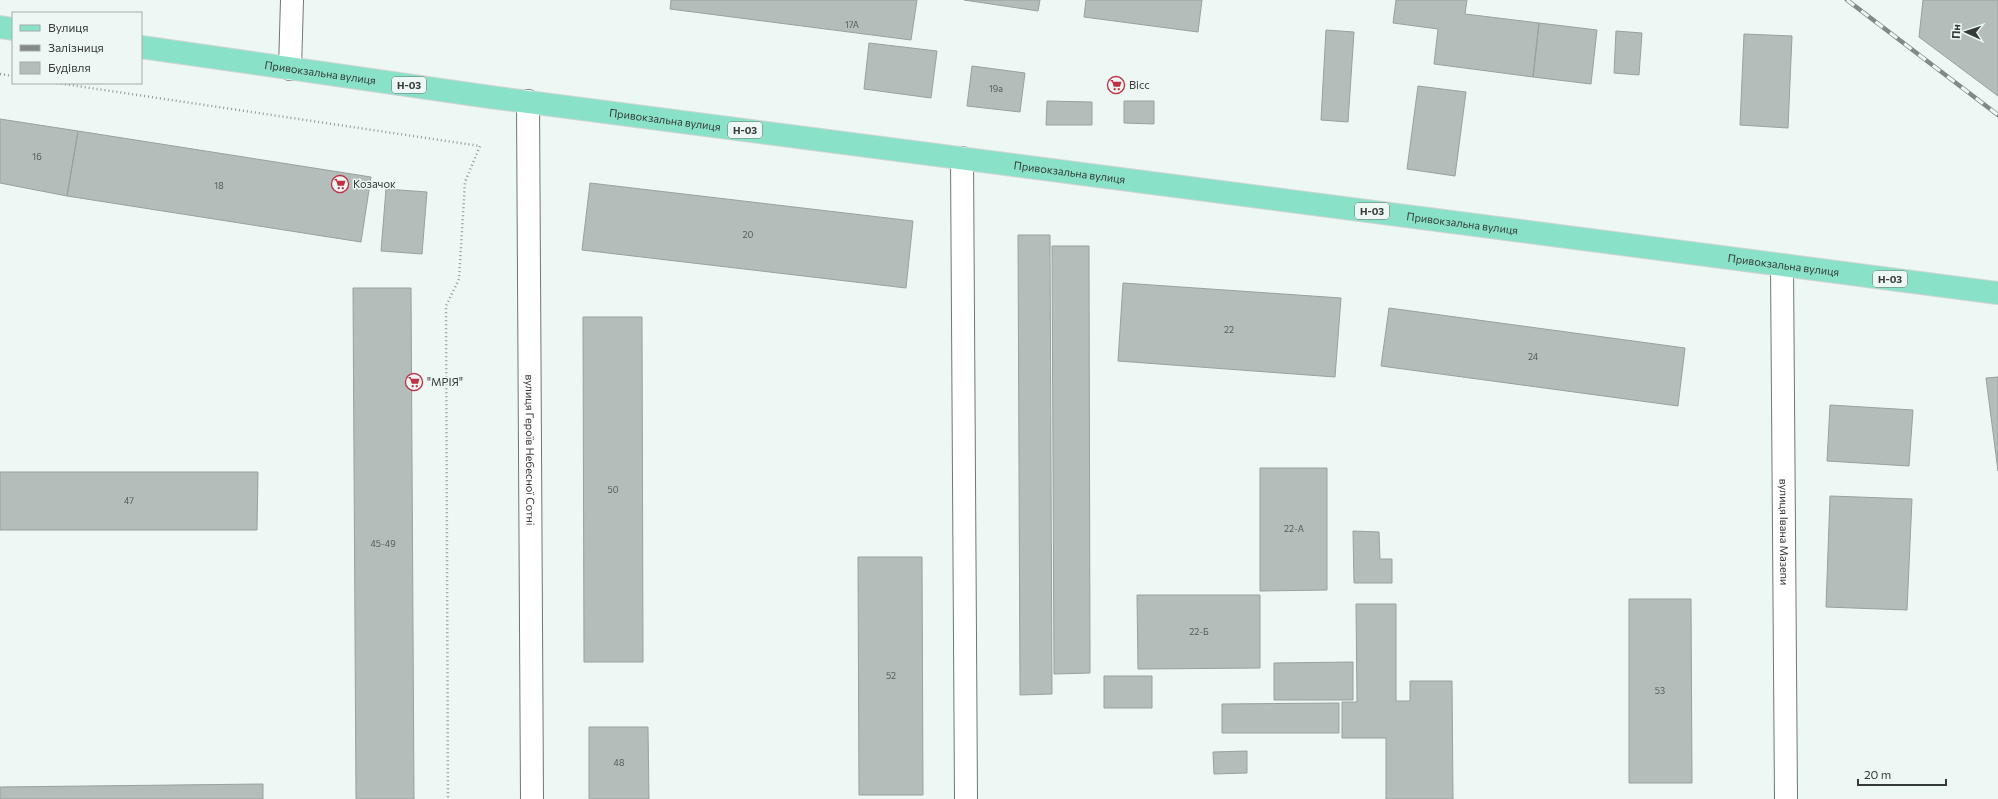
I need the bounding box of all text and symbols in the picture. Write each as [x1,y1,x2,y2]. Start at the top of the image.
legend [12,12,142,84]
north arrow [1946,12,1986,52]
house number: 17А [845,19,859,30]
text: Вулиця [48,20,89,34]
text: Пн [1949,24,1962,39]
text: Залізниця [48,40,104,54]
street label: Привокзальна вулиця [264,58,377,87]
text: Будівля [48,60,91,74]
supermarket icon: Вісс [1106,75,1126,95]
road number: Н-03 [392,77,426,93]
place label: Вісс [1129,78,1150,91]
house number: 19а [989,83,1003,94]
street label: Привокзальна вулиця [608,106,722,133]
road number: Н-03 [728,122,762,138]
house number: 16 [32,151,42,162]
street label: Привокзальна вулиця [1013,158,1126,186]
supermarket icon: Козачок [330,174,350,194]
place label: Козачок [353,177,396,190]
house number: 18 [214,180,224,191]
road number: Н-03 [1355,203,1389,219]
street label: Привокзальна вулиця [1406,209,1519,237]
house number: 20 [743,229,754,240]
street label: Привокзальна вулиця [1727,251,1840,278]
road number: Н-03 [1873,271,1907,287]
house number: 22 [1224,324,1234,335]
house number: 24 [1528,351,1539,362]
supermarket icon: "МРІЯ" [404,372,424,392]
street label: вулиця Героїв Небесної Сотні [524,374,537,526]
place label: "МРІЯ" [427,375,463,388]
street label: вулиця Івана Мазепи [1778,479,1791,585]
house number: 50 [607,484,619,495]
house number: 47 [124,495,134,506]
house number: 22-А [1284,523,1304,534]
house number: 45-49 [370,538,396,549]
house number: 22-Б [1189,626,1209,637]
house number: 52 [886,670,896,681]
house number: 53 [1655,685,1665,696]
house number: 48 [614,757,624,768]
scale bar [1858,761,1946,787]
text: 20 m [1864,767,1891,781]

